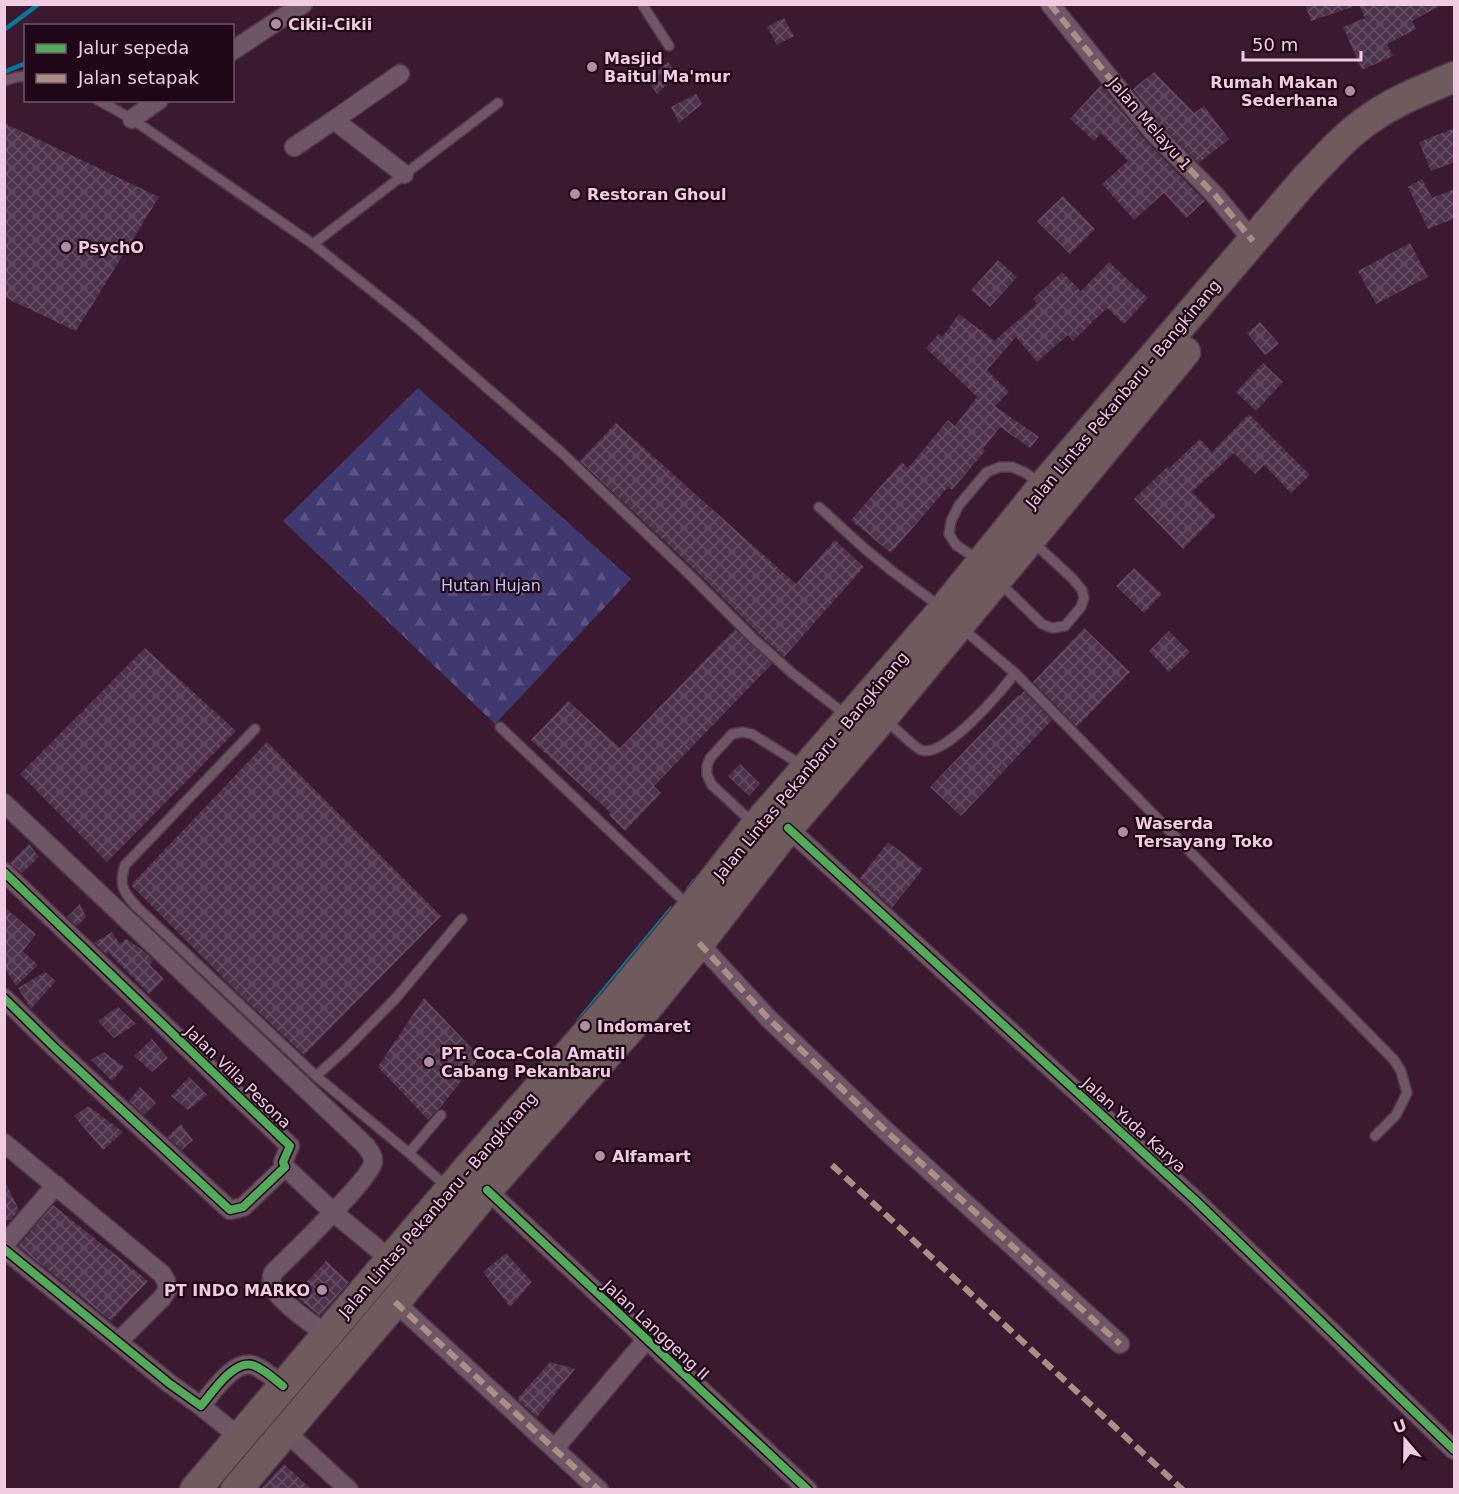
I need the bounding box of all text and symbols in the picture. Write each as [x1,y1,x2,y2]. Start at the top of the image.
place label: Cikii-Cikii [288,15,372,34]
marker: Cikii-Cikii [269,17,283,31]
legend [24,24,234,102]
scale bar [1243,24,1362,62]
text: 50 m [1252,34,1298,55]
text: Jalur sepeda [77,37,189,58]
place label: Masjid Baitul Ma'mur [604,49,730,86]
marker: Masjid Baitul Ma'mur [585,60,599,74]
text: Jalan setapak [77,67,199,88]
street label: Jalan Melayu 1 [1104,73,1195,174]
place label: Rumah Makan Sederhana [1210,73,1338,110]
marker: Rumah Makan Sederhana [1343,84,1357,98]
place label: Restoran Ghoul [587,185,726,204]
marker: Restoran Ghoul [568,187,582,201]
place label: PsychO [78,238,144,257]
marker: PsychO [59,240,73,254]
street label: Jalan Lintas Pekanbaru - Bangkinang [1021,276,1224,513]
park label: Hutan Hujan [441,576,541,595]
street label: Jalan Lintas Pekanbaru - Bangkinang [709,648,912,885]
place label: Waserda Tersayang Toko [1135,814,1273,851]
marker: Waserda Tersayang Toko [1116,825,1130,839]
place label: Indomaret [597,1017,691,1036]
marker: Indomaret [578,1019,592,1033]
street label: Jalan Villa Pesona [180,1021,295,1132]
place label: PT. Coca-Cola Amatil Cabang Pekanbaru [441,1044,626,1081]
marker: PT. Coca-Cola Amatil Cabang Pekanbaru [422,1055,436,1069]
street label: Jalan Yuda Karya [1077,1073,1190,1177]
street label: Jalan Lintas Pekanbaru - Bangkinang [334,1088,541,1322]
place label: Alfamart [612,1147,691,1166]
marker: Alfamart [593,1149,607,1163]
street label: Jalan Langgeng II [598,1275,713,1384]
place label: PT INDO MARKO [164,1281,310,1300]
marker: PT INDO MARKO [315,1283,329,1297]
north arrow [1375,1410,1435,1470]
text: U [1391,1415,1409,1438]

